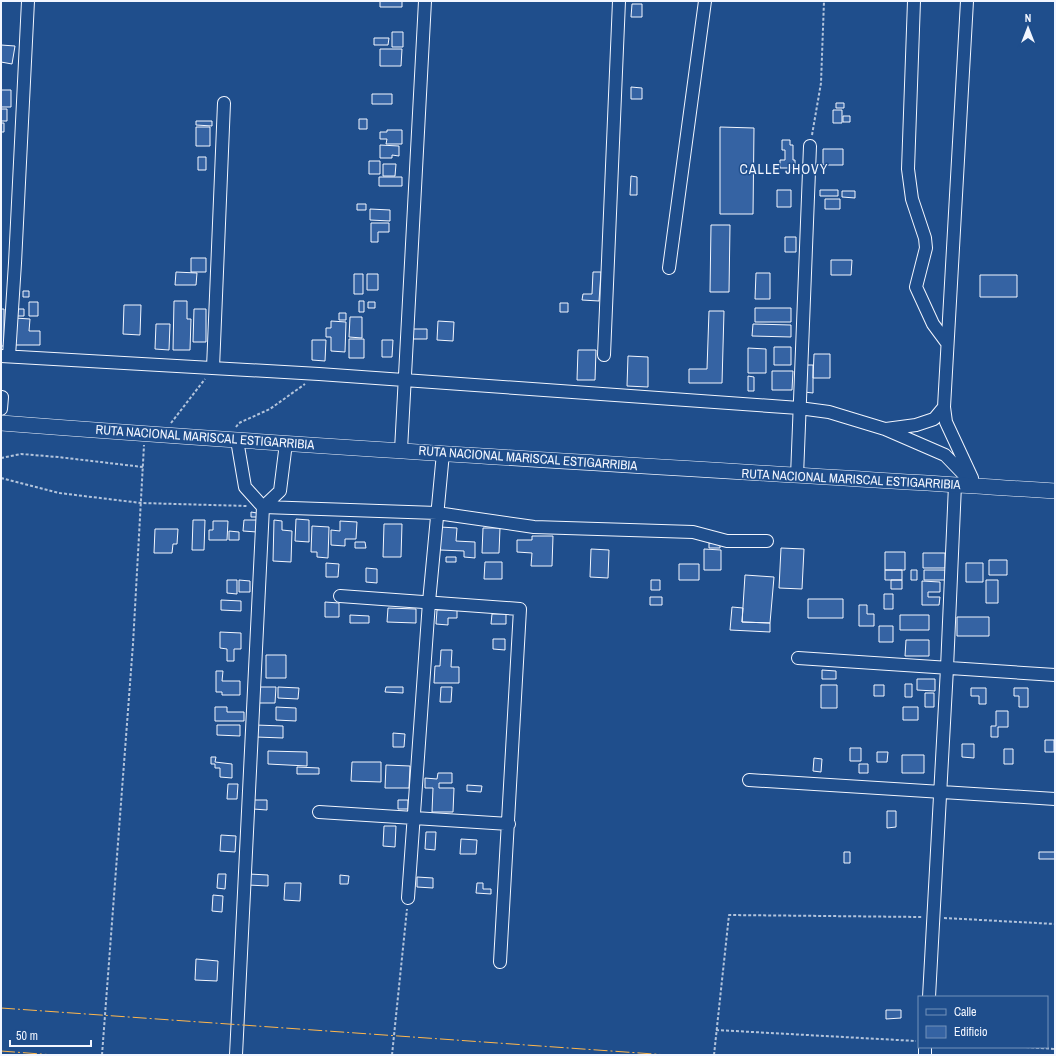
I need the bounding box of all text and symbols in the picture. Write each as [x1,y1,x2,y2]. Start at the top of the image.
north arrow [1008,8,1048,48]
text: N [1025,11,1031,25]
district label: CALLE JHOVY [740,160,828,178]
street label: RUTA NACIONAL MARISCAL ESTIGARRIBIA [95,421,316,453]
street label: RUTA NACIONAL MARISCAL ESTIGARRIBIA [418,442,639,474]
street label: RUTA NACIONAL MARISCAL ESTIGARRIBIA [741,465,962,493]
legend [918,996,1048,1048]
text: Calle [954,1004,976,1020]
scale bar [10,1022,91,1048]
text: Edificio [954,1024,987,1040]
text: 50 m [16,1028,38,1044]

